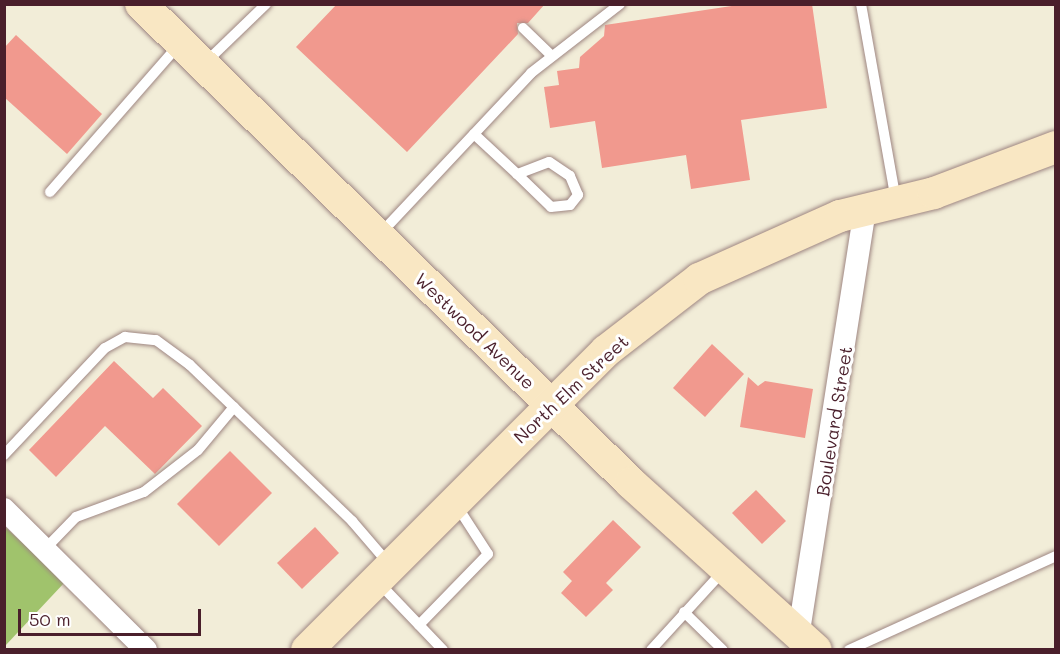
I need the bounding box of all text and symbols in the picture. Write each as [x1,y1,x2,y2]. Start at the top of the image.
street label: Westwood Avenue [411,268,539,394]
street label: North Elm Street [509,330,633,448]
street label: Boulevard Street [811,344,857,498]
scale bar [21,597,204,635]
text: 50 m [29,607,71,631]

